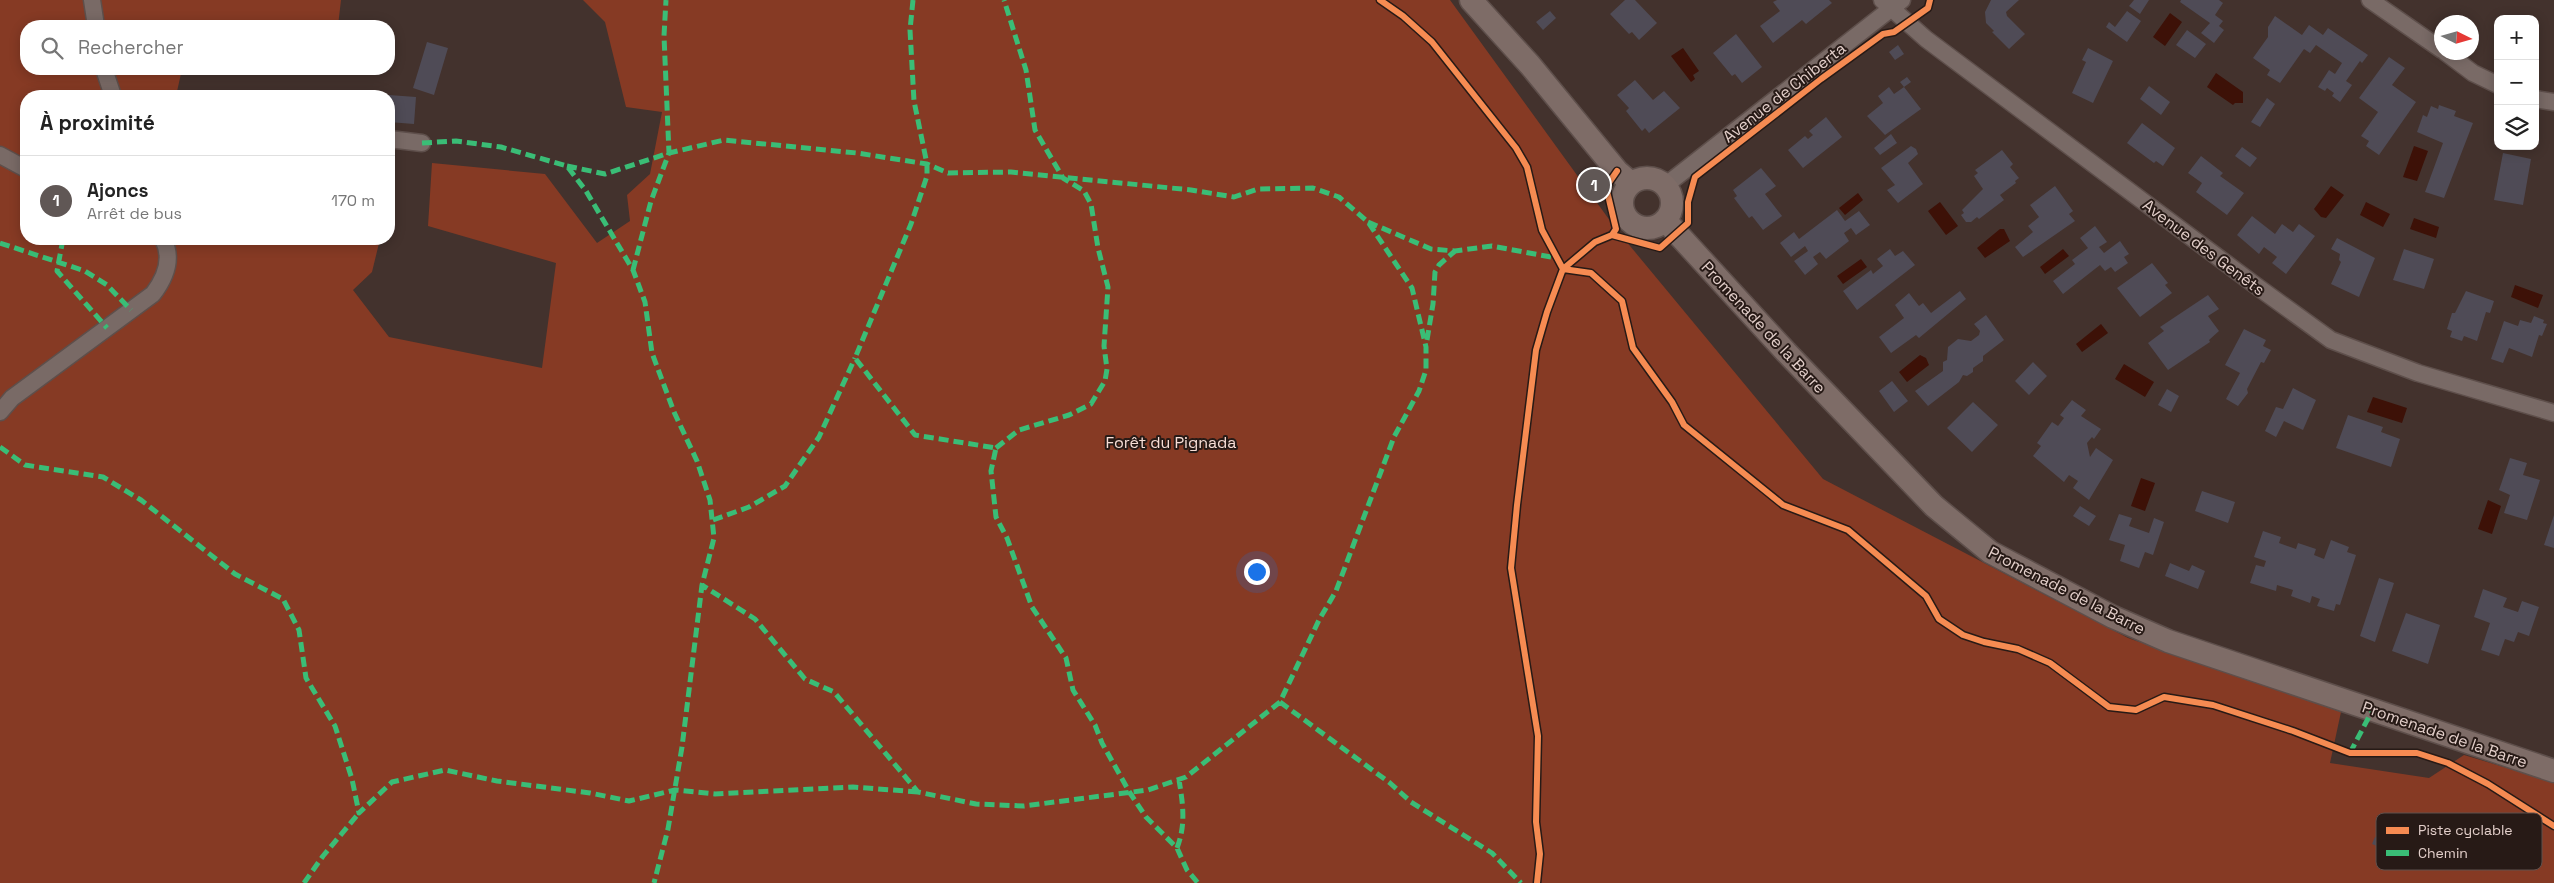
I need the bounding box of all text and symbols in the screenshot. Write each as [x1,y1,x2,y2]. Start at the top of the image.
north arrow [2434,15,2479,60]
map controls [2494,15,2539,150]
button: + [2494,15,2539,60]
search box [20,20,395,75]
icon: search [38,34,66,62]
text: Rechercher [78,35,184,60]
street label: Avenue de Chiberta [1718,38,1850,147]
button: − [2494,60,2539,105]
button: layers [2494,105,2539,150]
text: À proximité [40,109,155,136]
pin: 1 [1578,166,1610,204]
text: Ajoncs [87,178,149,203]
text: 1 [52,190,60,211]
text: 170 m [331,190,375,211]
street label: Avenue des Genêts [2138,195,2269,300]
text: Arrêt de bus [87,203,182,224]
street label: Promenade de la Barre [1697,257,1830,398]
park label: Forêt du Pignada [1105,432,1237,453]
street label: Promenade de la Barre [1985,542,2149,639]
your location [1244,559,1270,585]
street label: Promenade de la Barre [2359,696,2530,773]
legend [2376,813,2542,870]
text: Piste cyclable [2418,821,2513,839]
text: Chemin [2418,844,2468,862]

